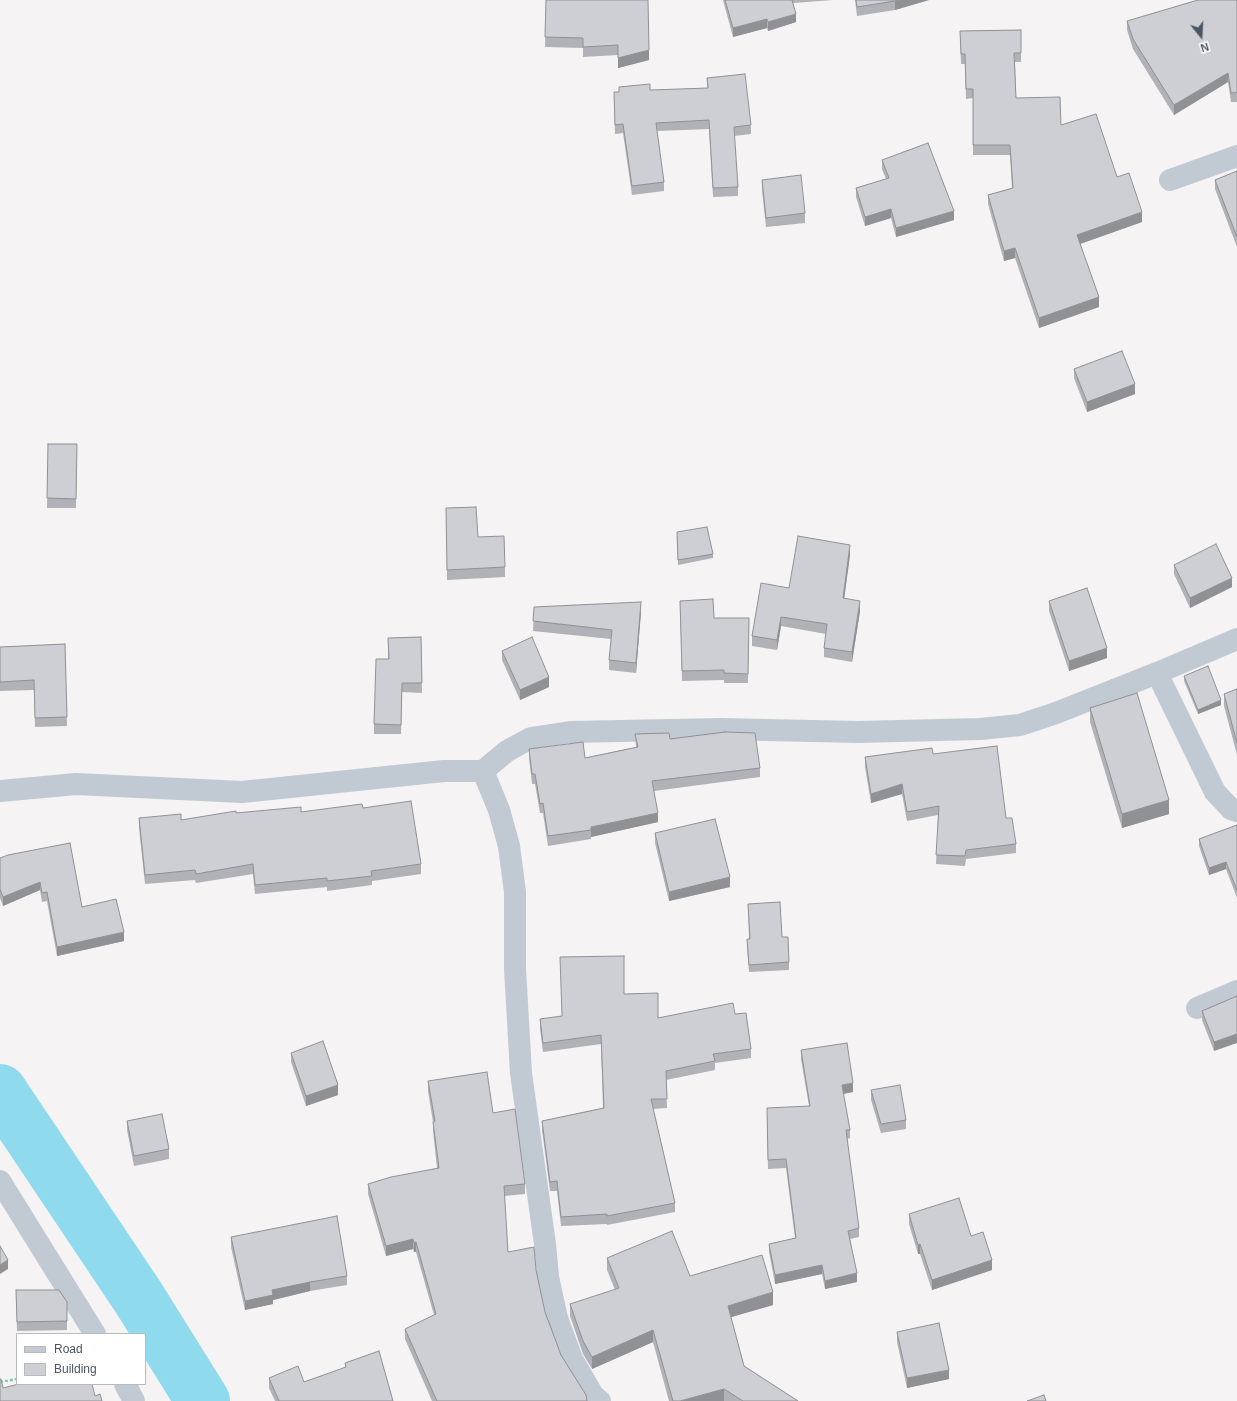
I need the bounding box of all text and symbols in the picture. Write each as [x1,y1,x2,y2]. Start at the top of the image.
north arrow [1181,16,1221,56]
text: N [1199,40,1210,54]
legend [16,1333,146,1385]
text: Road [54,1342,83,1356]
text: Building [54,1362,97,1376]

